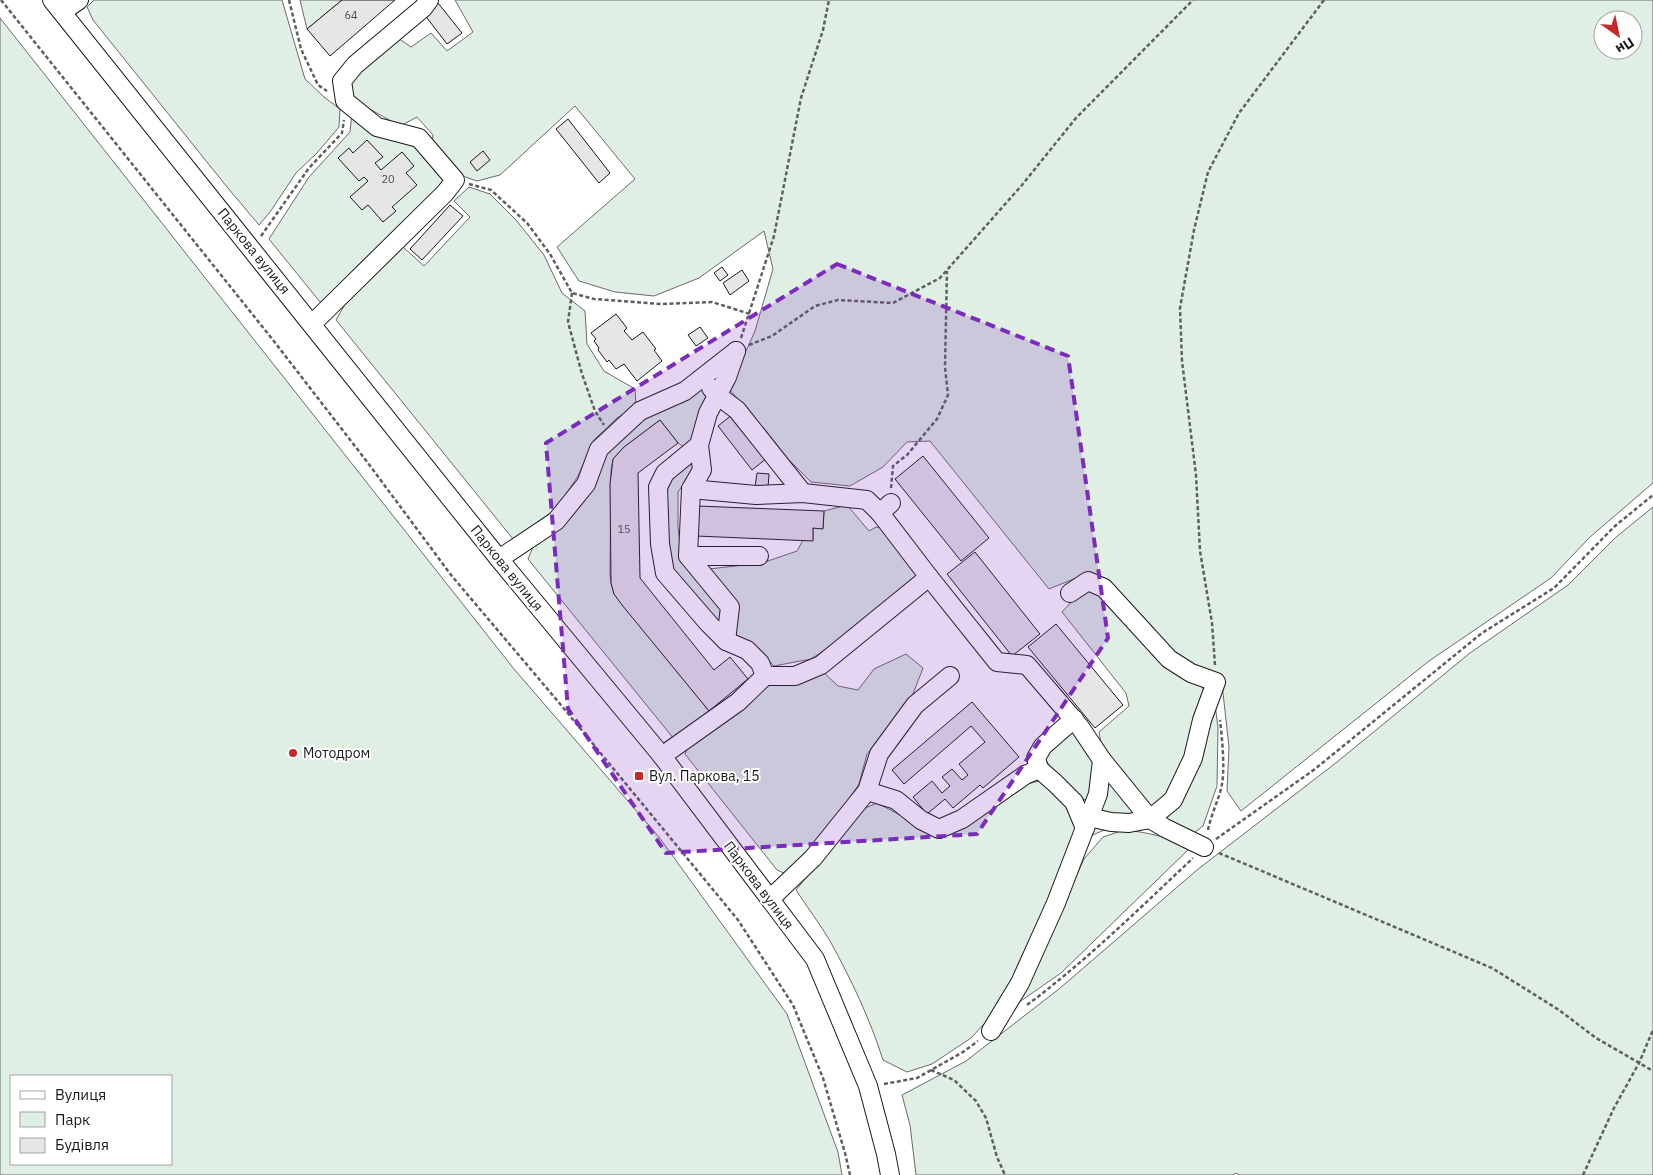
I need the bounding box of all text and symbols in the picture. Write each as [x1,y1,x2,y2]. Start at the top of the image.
house number: 64 [344,8,358,22]
north arrow [1593,10,1643,60]
text: Пн [1612,33,1638,58]
house number: 20 [381,172,395,186]
street label: Паркова вулиця [214,204,294,298]
street label: Паркова вулиця [467,521,547,615]
house number: 15 [617,522,631,536]
place label: Мотодром [303,744,370,762]
marker: Мотодром [287,747,299,759]
place label: Вул. Паркова, 15 [649,767,760,785]
marker: Вул. Паркова, 15 [633,770,645,782]
street label: Паркова вулиця [720,837,798,933]
legend [10,1075,172,1165]
text: Вулиця [55,1085,106,1104]
text: Парк [55,1110,90,1129]
text: Будівля [55,1135,109,1154]

